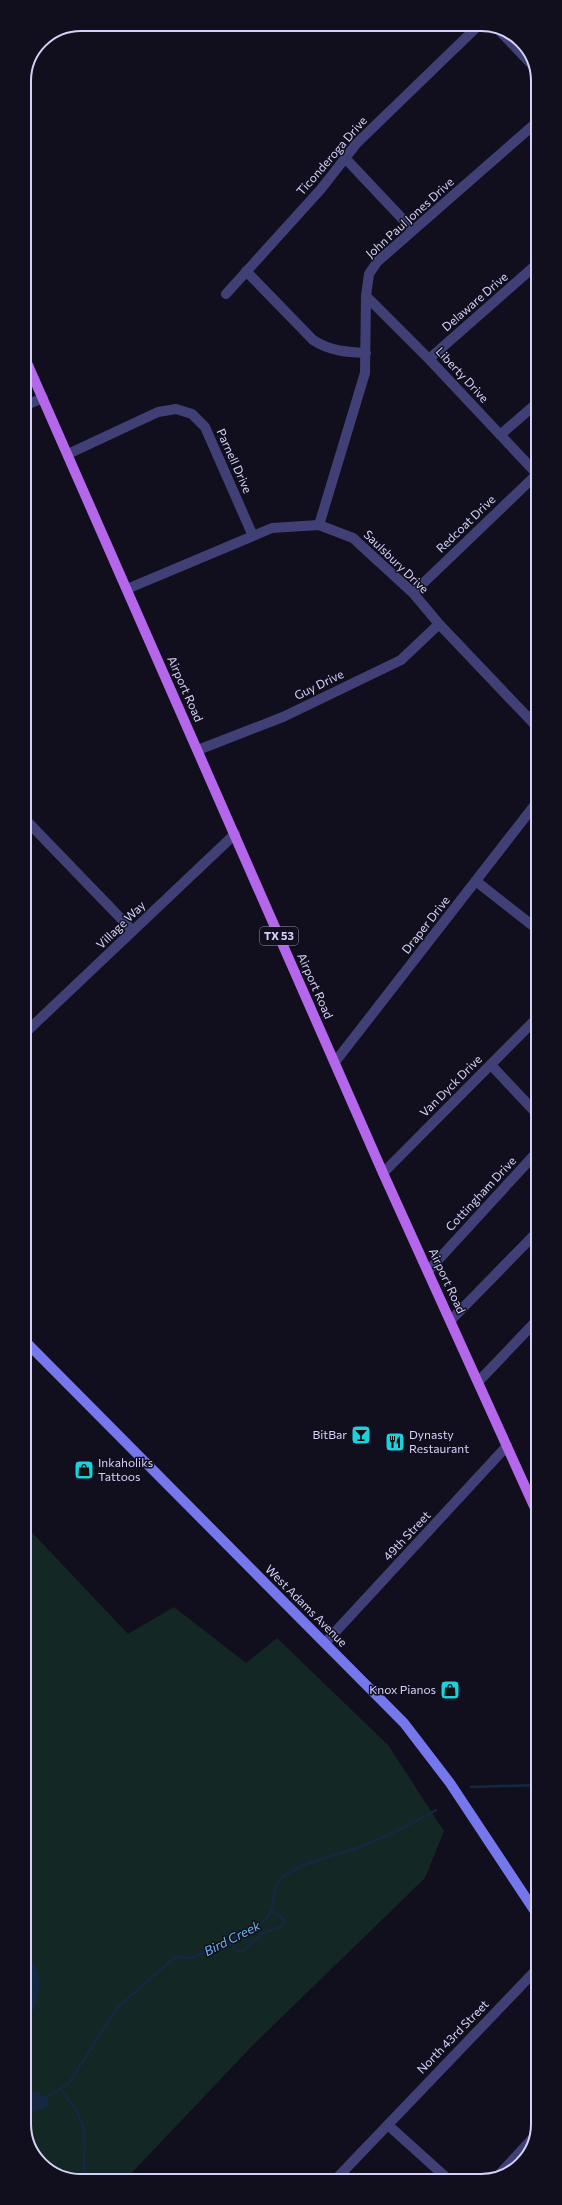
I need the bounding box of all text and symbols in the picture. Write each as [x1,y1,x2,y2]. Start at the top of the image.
street label: Ticonderoga Drive [293,113,369,198]
street label: John Paul Jones Drive [363,174,457,261]
street label: Delaware Drive [439,269,510,334]
street label: Liberty Drive [434,344,492,405]
street label: Parnell Drive [214,426,255,495]
street label: Redcoat Drive [433,492,498,555]
street label: Saulsbury Drive [361,527,432,596]
street label: Airport Road [165,654,207,724]
street label: Guy Drive [292,666,345,702]
street label: Draper Drive [398,893,452,956]
street label: Village Way [93,897,148,951]
road number: TX 53 [260,927,298,945]
street label: Airport Road [295,951,337,1021]
street label: Van Dyck Drive [416,1051,484,1119]
street label: Cottingham Drive [442,1153,518,1233]
street label: Airport Road [427,1246,469,1316]
bar icon: BitBar [350,1424,372,1446]
place label: BitBar [312,1427,347,1441]
place label: Dynasty Restaurant [409,1427,469,1455]
restaurant icon: Dynasty Restaurant [384,1431,406,1453]
place label: Inkaholiks Tattoos [98,1455,153,1483]
shop icon: Inkaholiks Tattoos [73,1459,95,1481]
street label: 49th Street [380,1508,433,1563]
street label: West Adams Avenue [263,1562,350,1649]
shop icon: Knox Pianos [439,1679,461,1701]
place label: Knox Pianos [369,1682,436,1696]
water label: Bird Creek [201,1917,264,1959]
street label: North 43rd Street [414,1997,491,2076]

